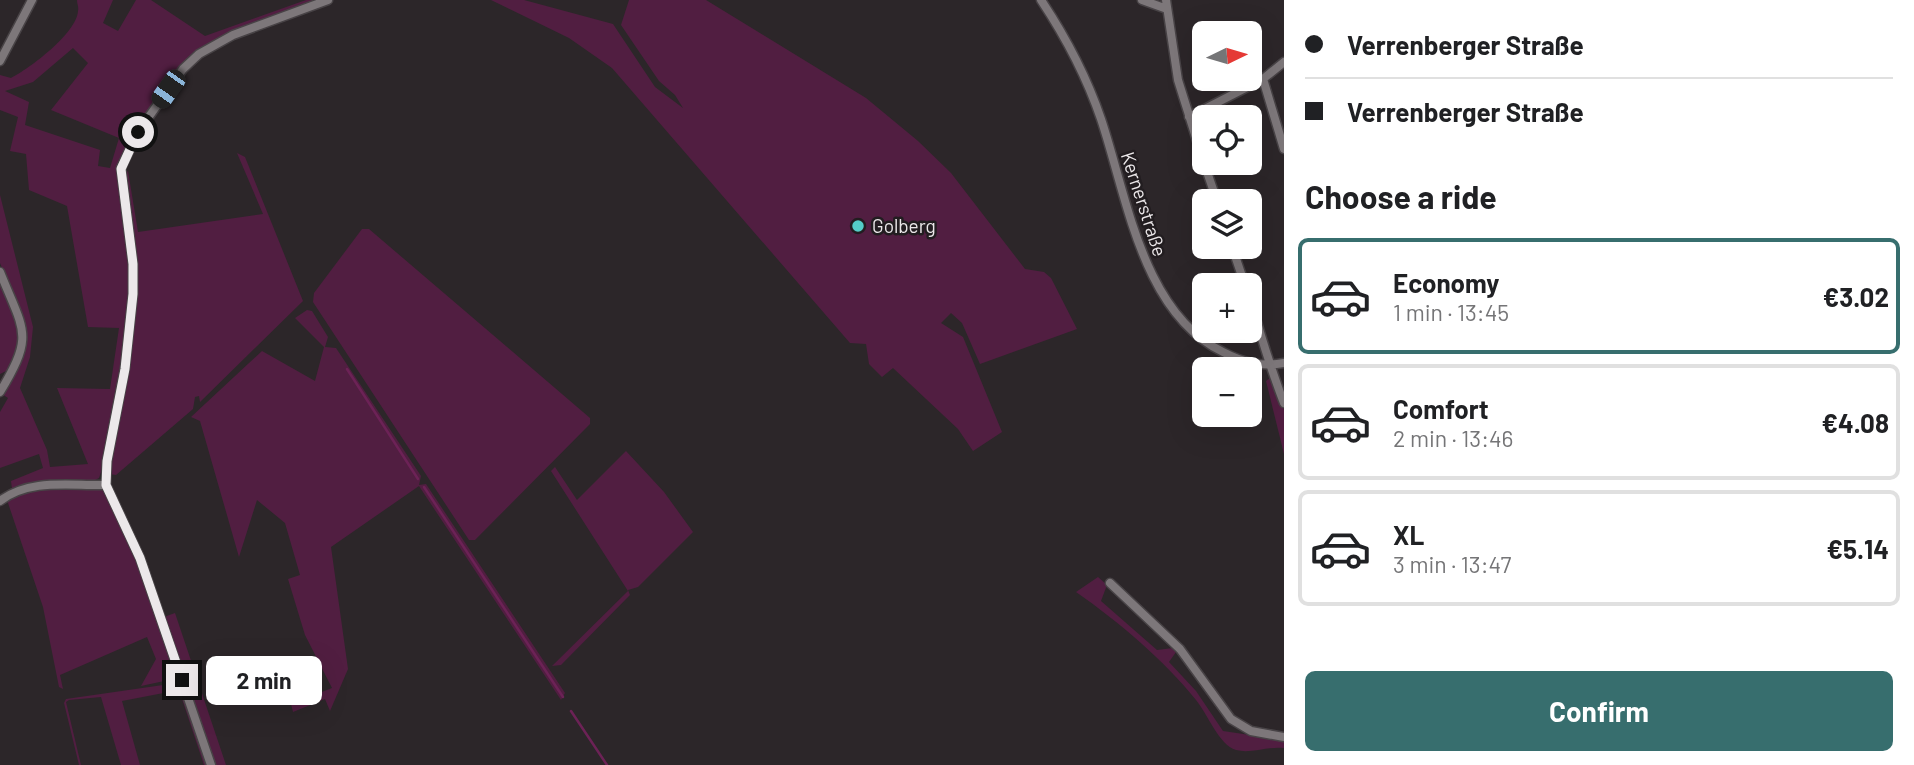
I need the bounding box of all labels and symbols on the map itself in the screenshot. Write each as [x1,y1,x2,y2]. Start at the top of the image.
north arrow [1192,21,1262,91]
car [148,66,189,112]
route start [122,116,154,148]
street label: Kernerstraße [1117,149,1172,259]
place label: Golberg [872,214,936,237]
marker: Golberg [850,218,866,234]
callout: 2 min [206,656,322,704]
route end [166,664,198,696]

